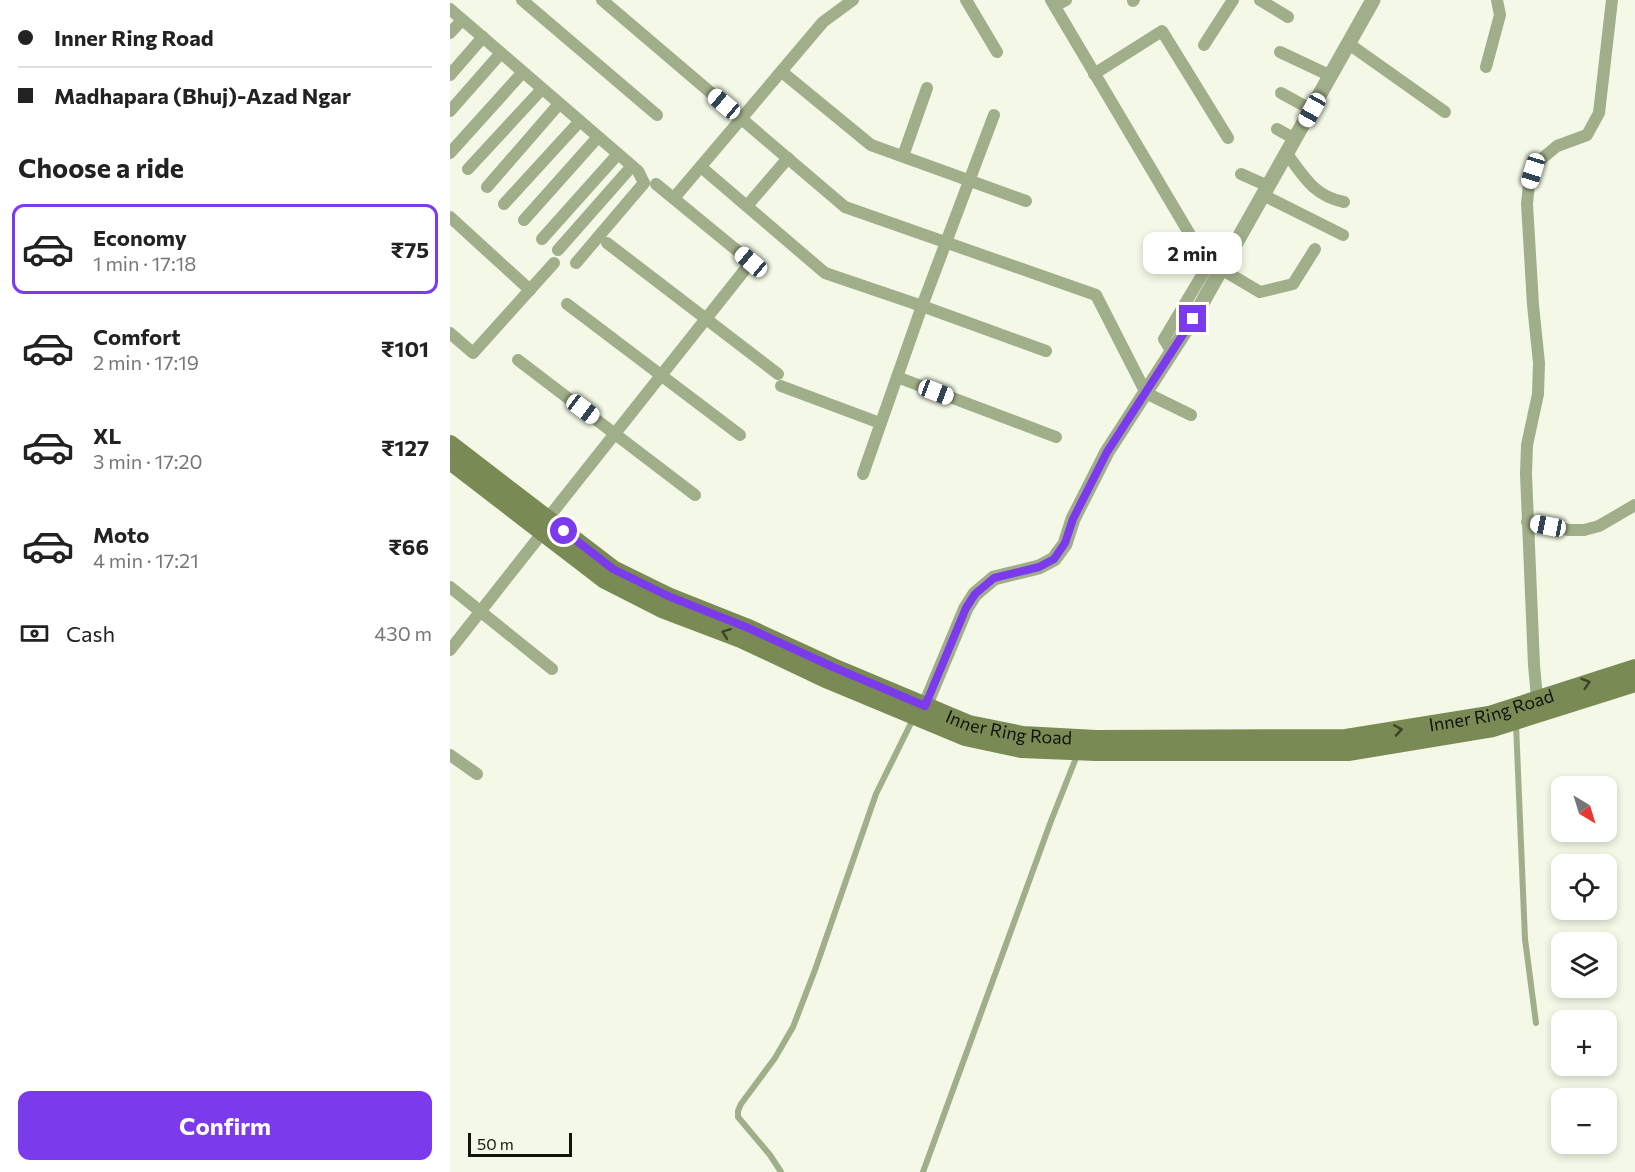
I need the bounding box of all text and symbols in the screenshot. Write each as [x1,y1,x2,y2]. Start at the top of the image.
text: Inner Ring Road [54,24,214,51]
text: Madhapara (Bhuj)-Azad Ngar [54,82,351,109]
car [704,86,744,122]
car [1295,90,1329,130]
text: Choose a ride [18,151,184,184]
car [1519,151,1547,191]
icon: car [21,222,75,276]
text: Economy [93,224,187,251]
callout: 2 min [1144,232,1242,274]
text: ₹75 [391,236,429,263]
text: 2 min [1168,241,1217,265]
car [731,244,771,280]
text: 1 min · 17:18 [93,251,196,275]
route end [1179,305,1206,332]
icon: car [21,321,75,375]
text: Comfort [93,323,181,350]
text: ₹101 [381,335,429,362]
text: 2 min · 17:19 [93,350,199,374]
car [916,377,956,407]
car [563,391,603,427]
icon: car [21,420,75,474]
text: XL [93,422,121,449]
text: ₹127 [381,434,429,461]
text: 3 min · 17:20 [93,449,203,473]
car [1529,514,1567,538]
route start [550,517,577,544]
icon: car [21,519,75,573]
text: Moto [93,521,149,548]
text: ₹66 [388,533,429,560]
text: 4 min · 17:21 [93,548,199,572]
icon: cash [18,617,51,650]
text: Cash [66,620,115,647]
text: 430 m [374,621,432,645]
one-way arrow [722,628,732,641]
one-way arrow [1580,678,1591,690]
street label: Inner Ring Road [1427,684,1556,736]
street label: Inner Ring Road [943,705,1073,749]
one-way arrow [1393,724,1402,736]
north arrow [1551,776,1617,842]
map controls [1551,776,1617,1154]
button: locate [1551,854,1617,920]
button: layers [1551,932,1617,998]
button: + [1551,1010,1617,1076]
button: − [1551,1088,1617,1154]
button: Confirm [18,1091,432,1160]
scale bar [468,1130,572,1158]
text: 50 m [477,1134,514,1153]

